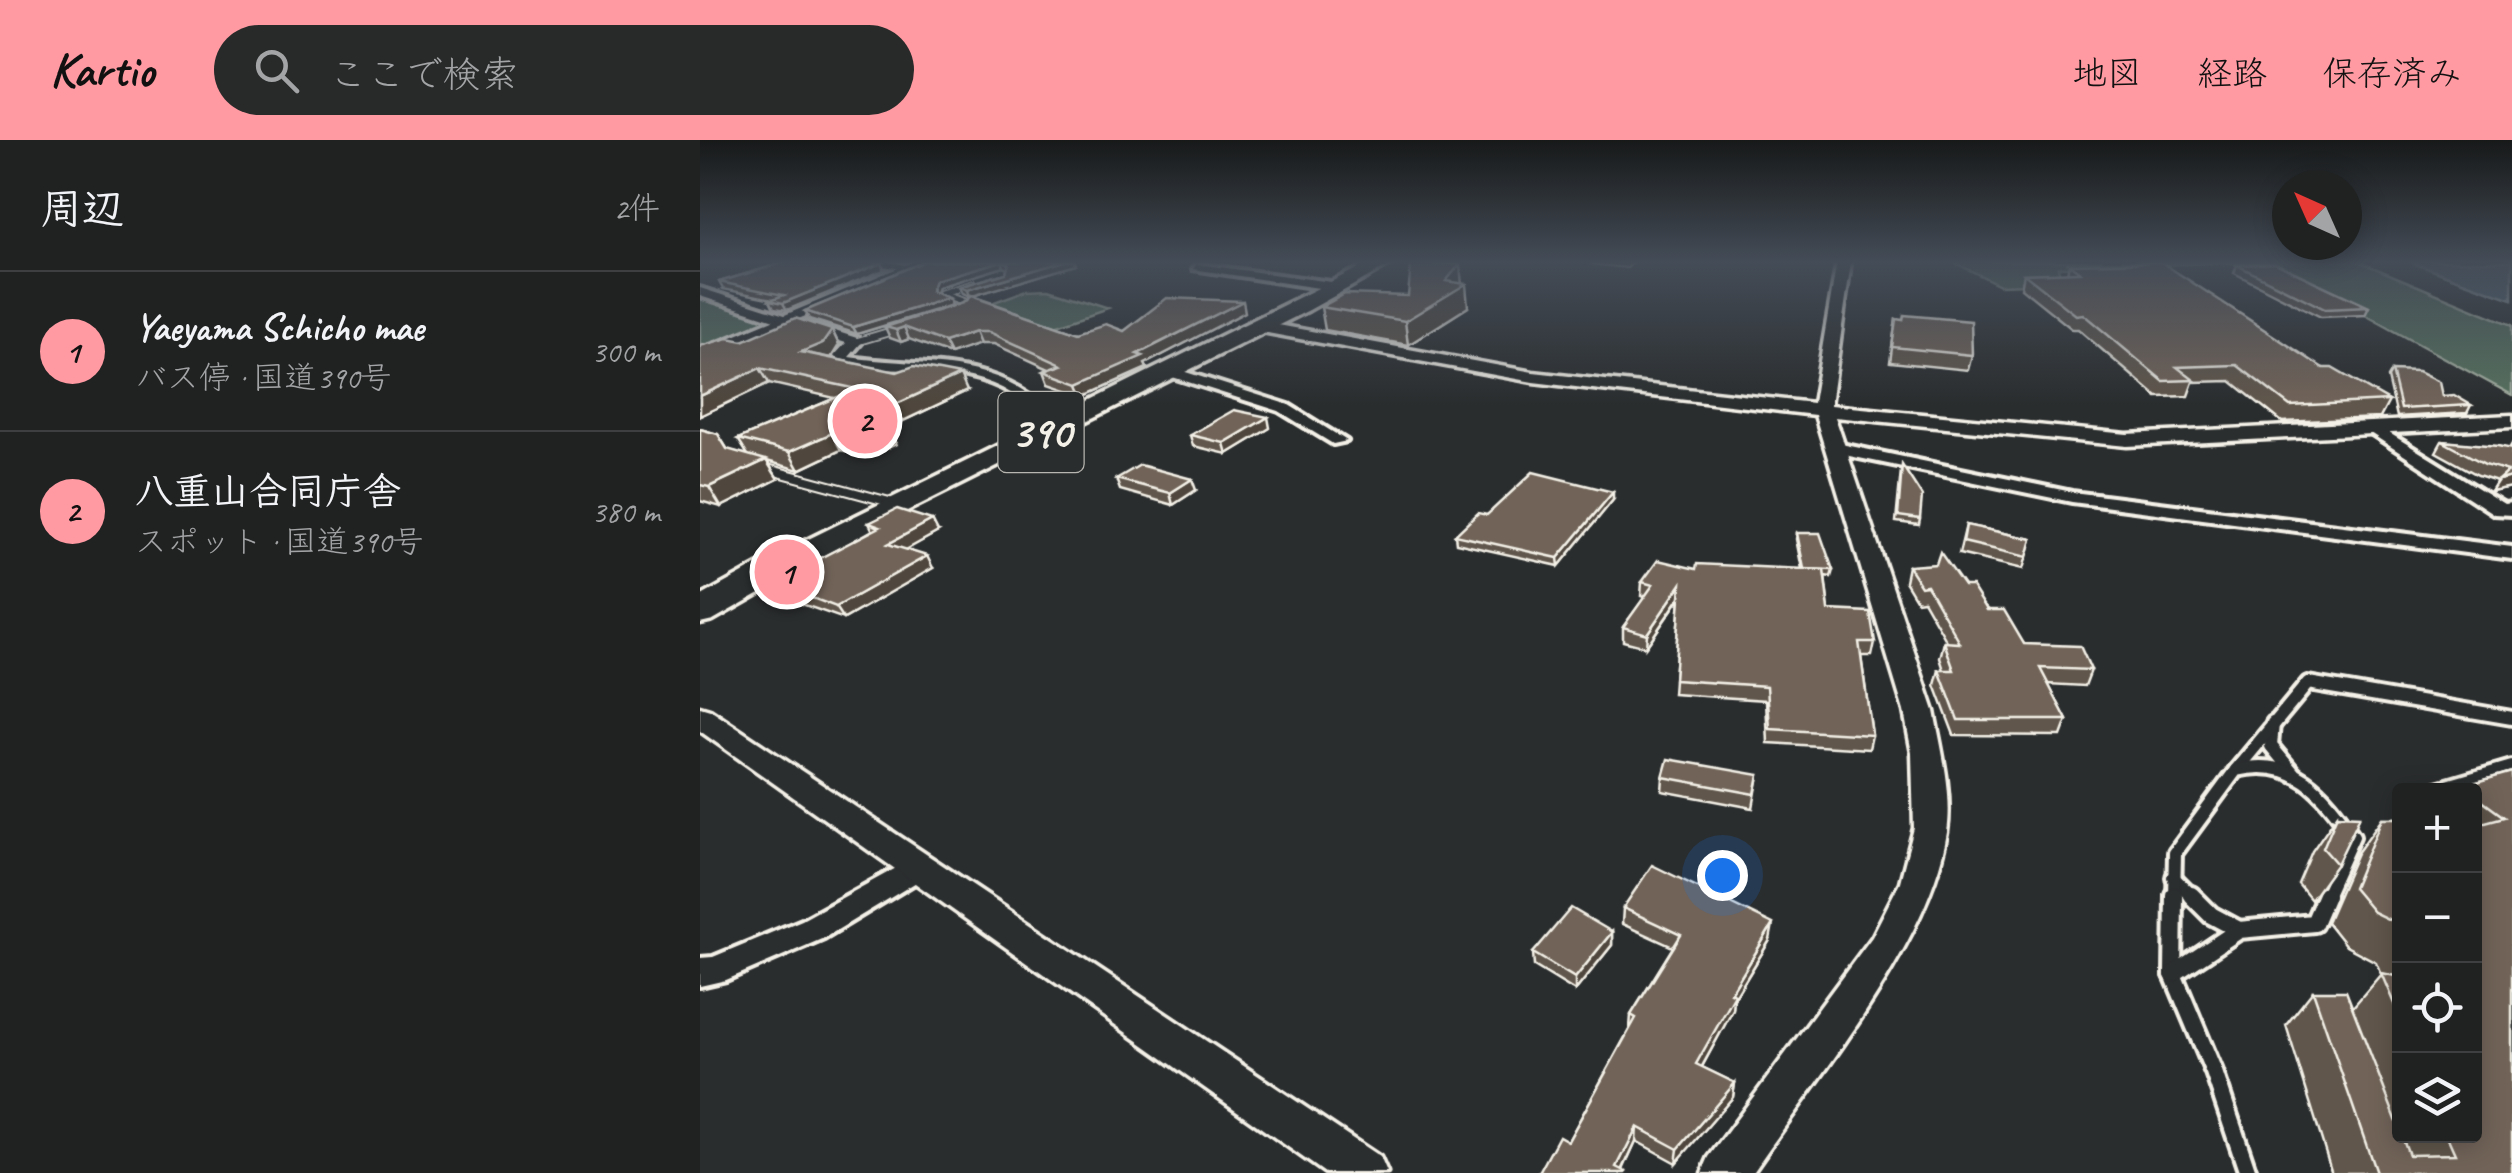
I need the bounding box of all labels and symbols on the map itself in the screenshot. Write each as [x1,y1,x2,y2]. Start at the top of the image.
north arrow [2272,170,2362,260]
pin: 2 [832,384,898,458]
road number: 390 [998,392,1084,472]
pin: 1 [754,534,820,610]
your location [1697,850,1748,901]

